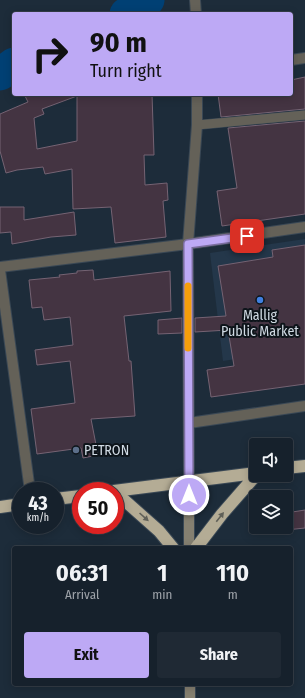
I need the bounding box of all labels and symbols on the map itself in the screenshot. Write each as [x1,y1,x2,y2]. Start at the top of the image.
pin [230,219,264,253]
marker: Mallig Public Market [255,295,265,305]
place label: Mallig Public Market [221,307,299,340]
place label: PETRON [84,442,129,459]
marker: PETRON [71,445,81,455]
position arrow [168,474,210,516]
speed limit sign: 50 [72,482,124,534]
one-way arrow [215,512,224,523]
one-way arrow [139,513,150,522]

